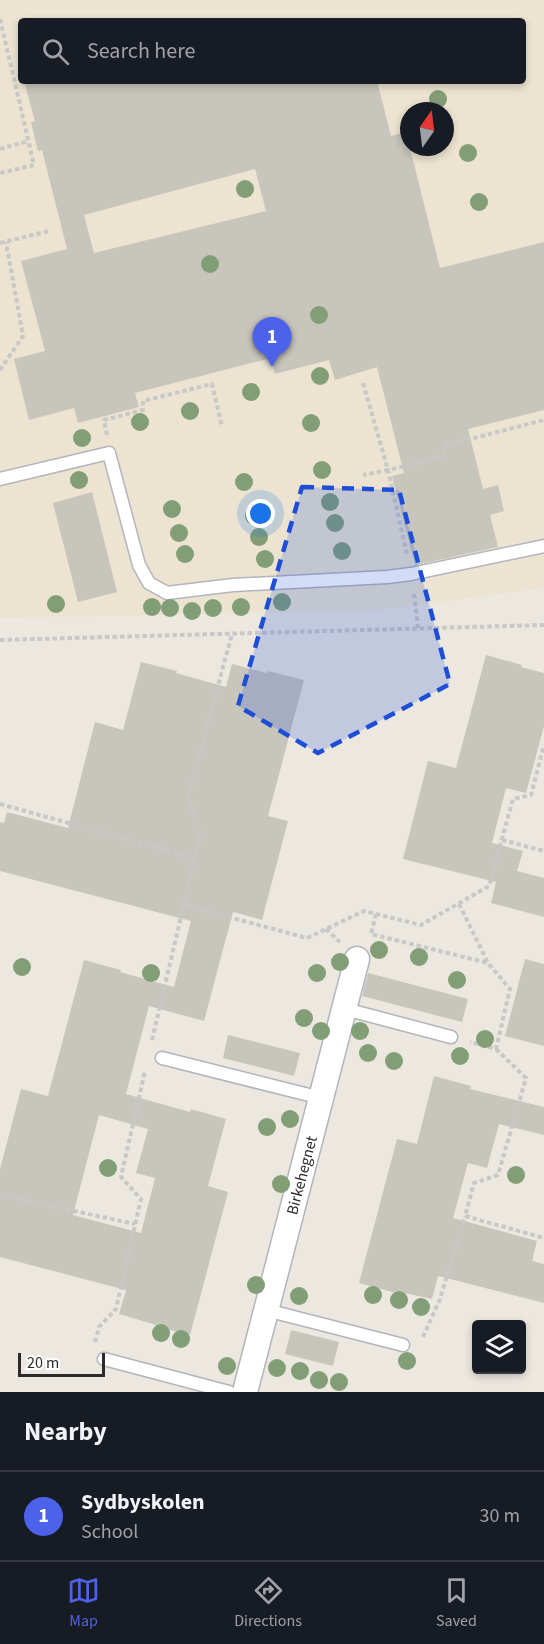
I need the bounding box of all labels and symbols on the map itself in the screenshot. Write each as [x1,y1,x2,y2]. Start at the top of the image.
north arrow [400,102,454,156]
pin: 1 [252,318,292,367]
your location [246,499,275,528]
street label: Birkehegnet [281,1133,323,1217]
scale bar [18,1350,105,1378]

